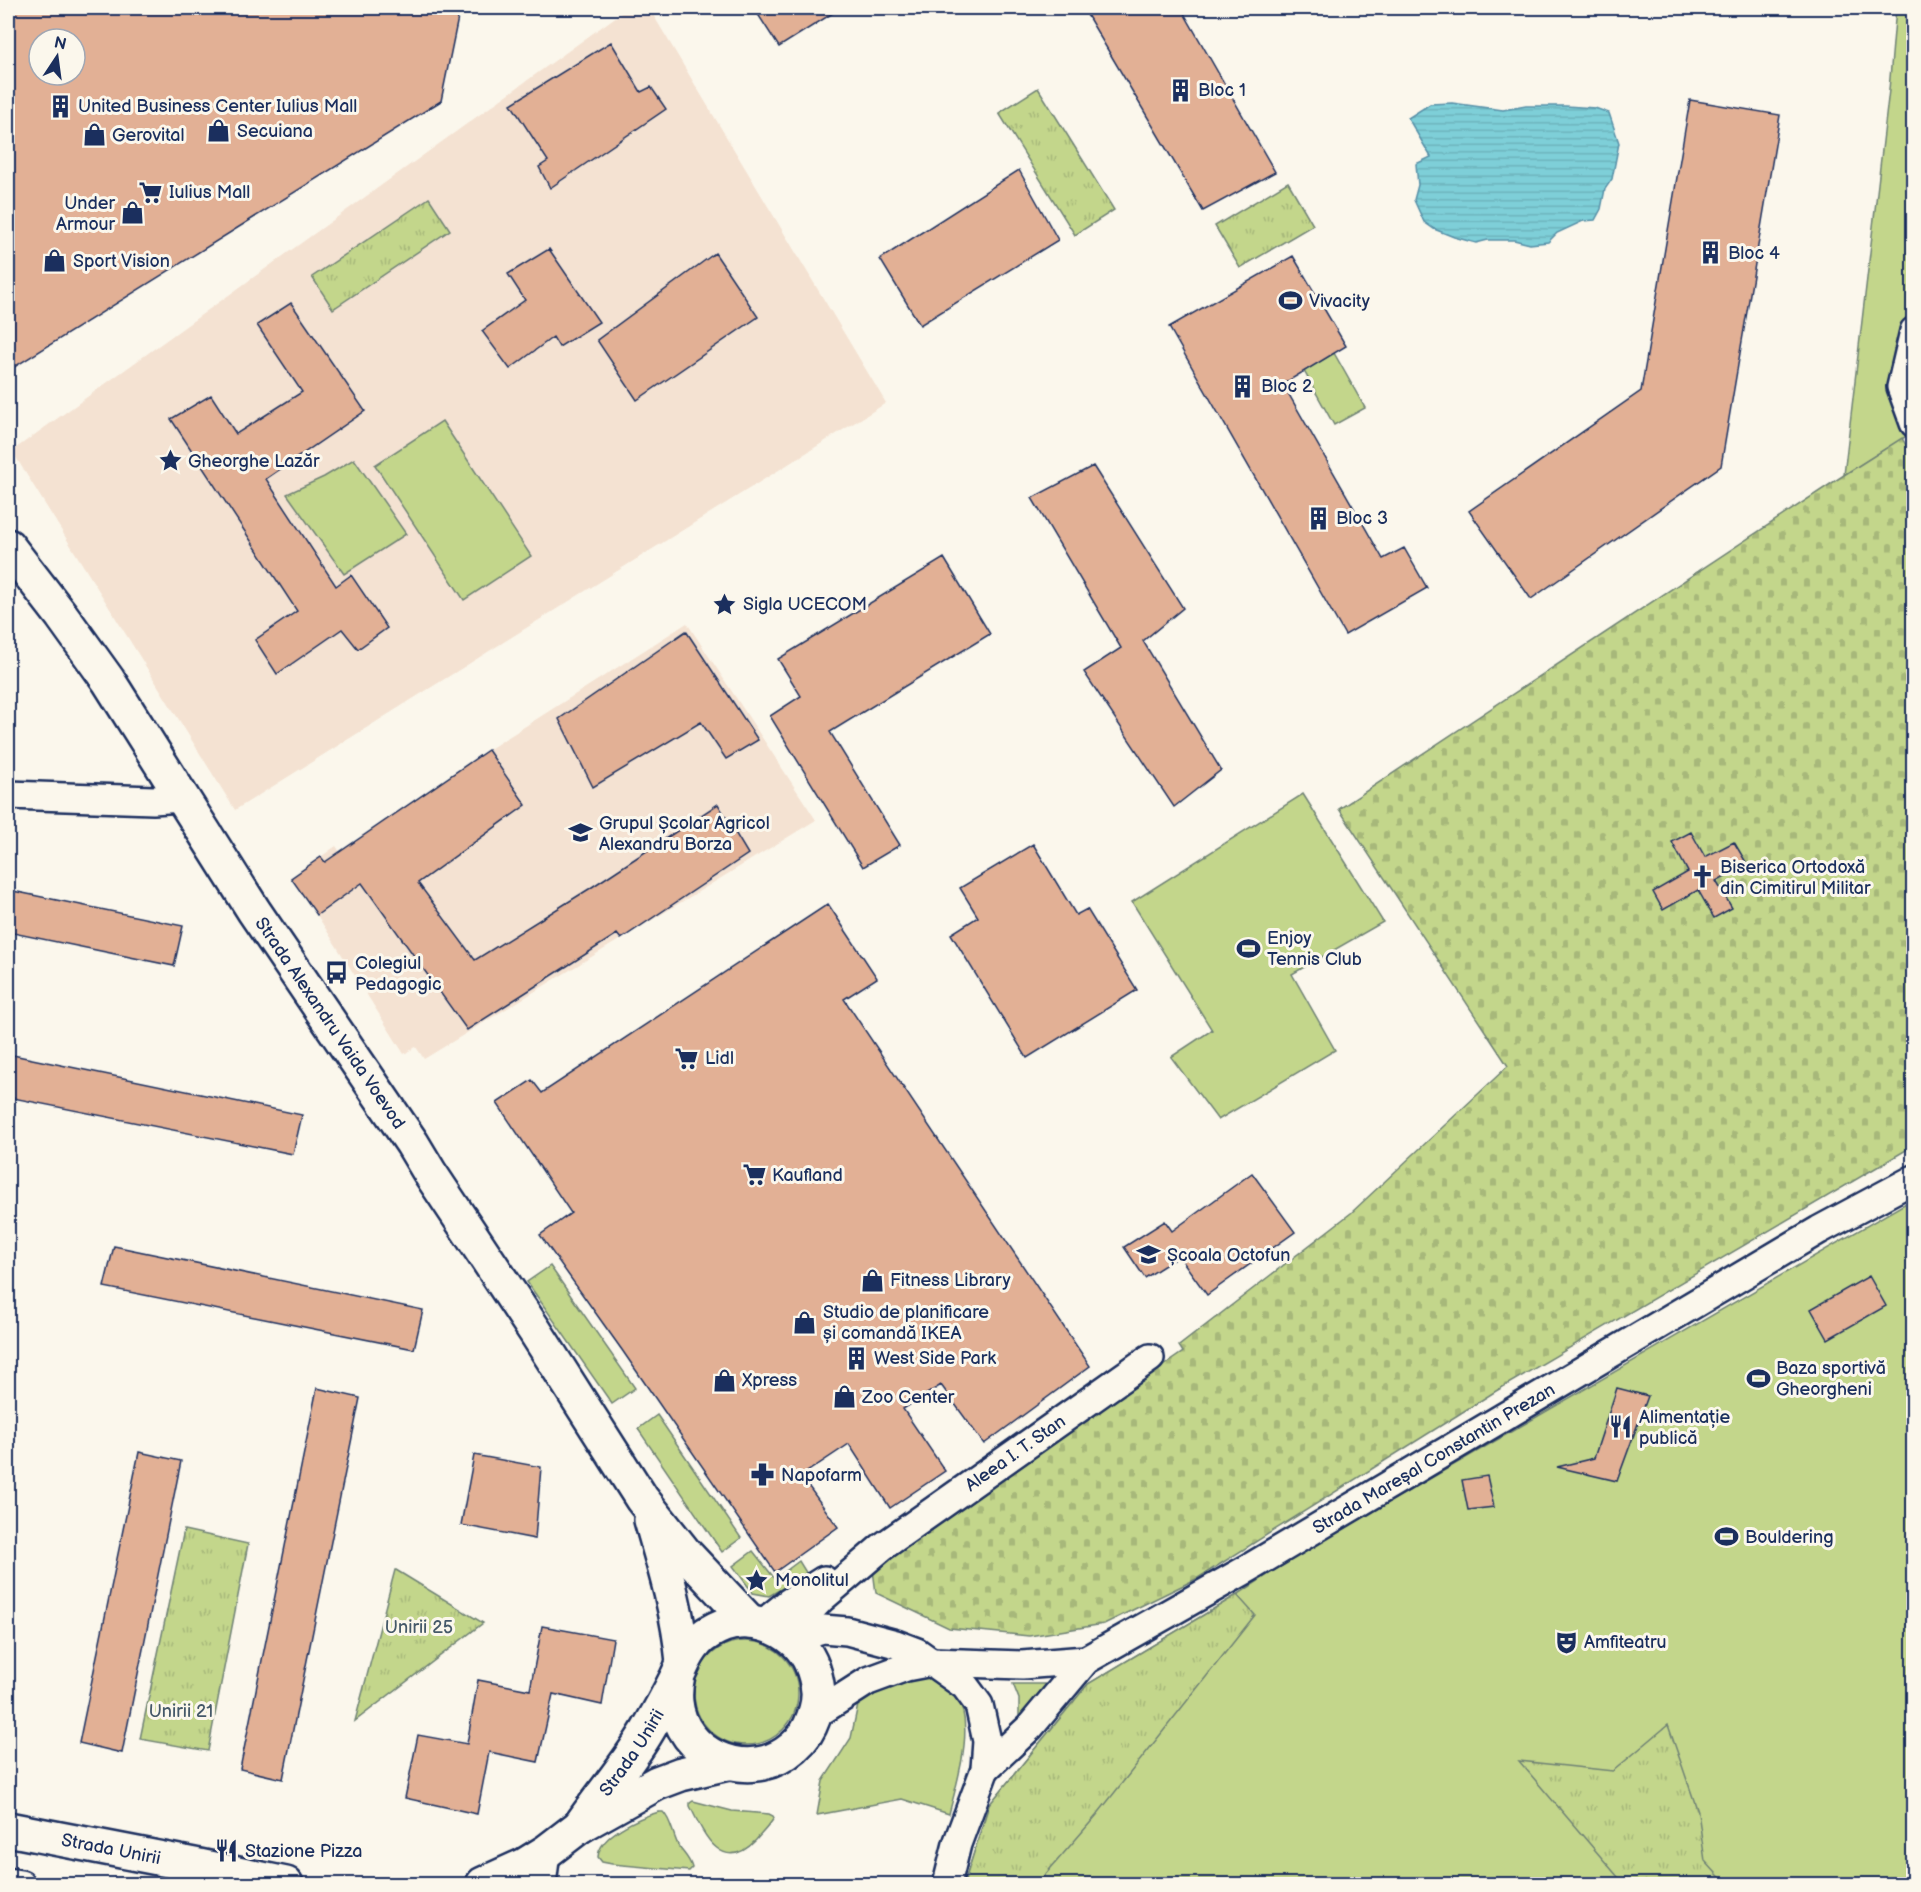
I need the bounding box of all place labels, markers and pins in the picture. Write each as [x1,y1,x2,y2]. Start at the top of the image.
building icon: Bloc 1 [1167,77,1193,103]
place label: Bloc 1 [1198,80,1246,101]
building icon: United Business Center Iulius Mall [47,93,73,119]
place label: United Business Center Iulius Mall [78,96,357,117]
shop icon: Secuiana [206,118,232,144]
place label: Secuiana [237,121,313,142]
shop icon: Gerovital [81,122,107,148]
place label: Gerovital [112,125,184,146]
supermarket icon: Iulius Mall [138,179,164,205]
place label: Iulius Mall [169,182,250,203]
place label: Under Armour [56,193,115,235]
shop icon: Under Armour [120,200,146,226]
building icon: Bloc 4 [1697,240,1723,266]
place label: Bloc 4 [1728,243,1780,264]
shop icon: Sport Vision [42,248,68,274]
place label: Sport Vision [73,251,170,272]
sports icon: Vivacity [1278,288,1304,314]
place label: Vivacity [1309,291,1371,312]
building icon: Bloc 2 [1230,373,1256,399]
place label: Bloc 2 [1261,376,1313,397]
place icon: Gheorghe Lazăr [157,448,183,474]
place label: Gheorghe Lazăr [188,451,320,472]
building icon: Bloc 3 [1305,505,1331,531]
place label: Bloc 3 [1336,508,1388,529]
place icon: Sigla UCECOM [712,591,738,617]
place label: Sigla UCECOM [743,594,867,615]
place label: Grupul Școlar Agricol Alexandru Borza [599,813,770,855]
school or university icon: Grupul Școlar Agricol Alexandru Borza [568,820,594,846]
place label: Biserica Ortodoxă din Cimitirul Militar [1720,857,1871,899]
church icon: Biserica Ortodoxă din Cimitirul Militar [1689,864,1715,890]
place label: Enjoy Tennis Club [1267,928,1362,970]
sports icon: Enjoy Tennis Club [1236,935,1262,961]
place label: Colegiul Pedagogic [355,953,442,995]
bus stop icon: Colegiul Pedagogic [324,960,350,986]
supermarket icon: Lidl [674,1045,700,1071]
place label: Lidl [705,1048,734,1069]
supermarket icon: Kaufland [741,1162,767,1188]
place label: Kaufland [772,1165,843,1186]
school or university icon: Școala Octofun [1136,1242,1162,1268]
place label: Școala Octofun [1167,1245,1290,1266]
shop icon: Fitness Library [859,1267,885,1293]
place label: Fitness Library [890,1270,1011,1291]
place label: Studio de planificare și comandă IKEA [823,1302,989,1344]
shop icon: Studio de planificare și comandă IKEA [792,1309,818,1335]
building icon: West Side Park [843,1345,869,1371]
place label: West Side Park [874,1348,996,1369]
place label: Baza sportivă Gheorgheni [1776,1358,1886,1400]
sports icon: Baza sportivă Gheorgheni [1745,1365,1771,1391]
shop icon: Xpress [711,1367,737,1393]
place label: Xpress [741,1370,797,1391]
shop icon: Zoo Center [831,1384,857,1410]
place label: Zoo Center [861,1387,955,1408]
place label: Alimentație publică [1639,1407,1730,1449]
restaurant icon: Alimentație publică [1608,1414,1634,1440]
pharmacy icon: Napofarm [750,1462,776,1488]
place label: Napofarm [781,1465,862,1486]
sports icon: Bouldering [1714,1524,1740,1550]
place label: Bouldering [1745,1527,1834,1548]
place icon: Monolitul [744,1567,770,1593]
place label: Monolitul [775,1570,849,1591]
theatre icon: Amfiteatru [1553,1629,1579,1655]
place label: Amfiteatru [1584,1632,1667,1653]
restaurant icon: Stazione Pizza [214,1838,240,1864]
place label: Stazione Pizza [245,1841,363,1862]

